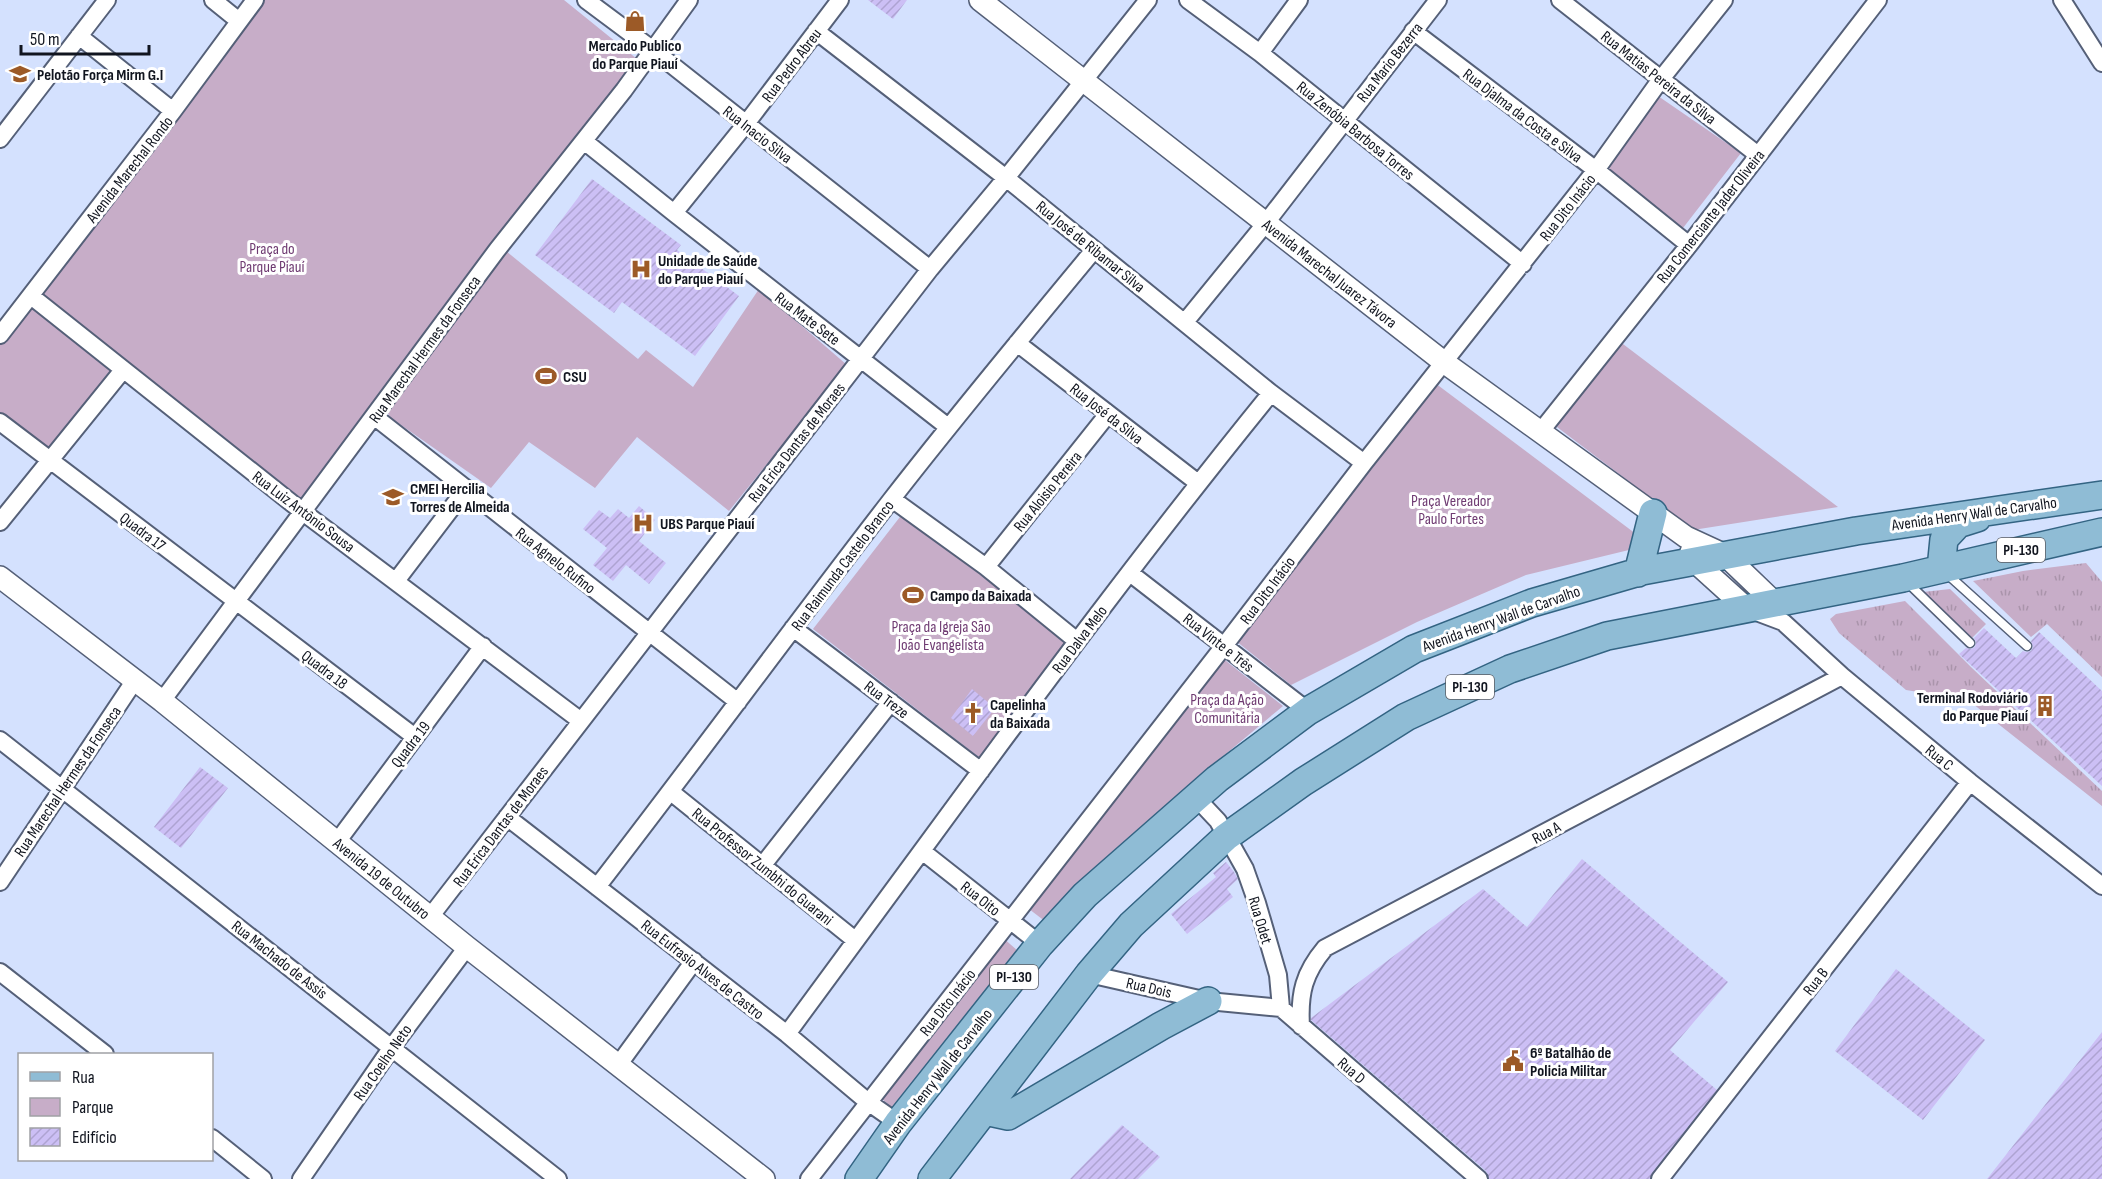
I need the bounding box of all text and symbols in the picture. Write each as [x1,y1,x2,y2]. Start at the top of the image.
shop icon: Mercado Publico do Parque Piauí [623,9,647,33]
scale bar [21,18,148,56]
street label: Rua Mario Bezerra [1353,19,1427,107]
street label: Rua Pedro Abreu [758,25,826,106]
street label: Rua Matias Pereira da Silva [1597,27,1719,129]
text: 50 m [30,29,60,50]
place label: Mercado Publico do Parque Piauí [589,37,681,74]
school or university icon: Pelotão Força Mirm G.I [8,62,32,86]
street label: Rua Djalma da Costa e Silva [1459,65,1585,167]
place label: Pelotão Força Mirm G.I [37,66,163,85]
street label: Rua Zenóbia Barbosa Torres [1292,78,1418,185]
street label: Rua Inacio Silva [719,102,795,168]
street label: Avenida Marechal Rondo [82,113,178,228]
street label: Rua Comerciante Jader Oliveira [1653,146,1769,287]
street label: Rua Dito Inácio [1536,171,1600,245]
street label: Rua José de Ribamar Silva [1032,197,1148,297]
street label: Avenida Marechal Juarez Távora [1257,215,1400,333]
park label: Praça do Parque Piauí [240,240,304,277]
place label: Unidade de Saúde do Parque Piauí [658,252,758,289]
hospital icon: Unidade de Saúde do Parque Piauí [629,257,653,281]
street label: Rua Marechal Hermes da Fonseca [365,272,485,427]
street label: Rua Mate Sete [771,289,843,350]
sports icon: CSU [534,364,558,388]
place label: CSU [563,368,587,387]
street label: Rua Erica Dantas de Moraes [745,379,850,506]
street label: Rua José da Silva [1066,380,1146,449]
street label: Rua Aloisio Pereira [1010,448,1086,536]
street label: Rua Luiz Antônio Sousa [248,468,358,557]
place label: CMEI Hercilia Torres de Almeida [410,480,510,517]
school or university icon: CMEI Hercilia Torres de Almeida [381,485,405,509]
park label: Praça Vereador Paulo Fortes [1411,492,1491,529]
street label: Avenida Henry Wall de Carvalho [1889,493,2058,536]
street label: Rua Raimunda Castelo Branco [788,497,898,635]
street label: Quadra 17 [115,509,169,556]
hospital icon: UBS Parque Piauí [631,511,655,535]
place label: UBS Parque Piauí [660,515,755,534]
street label: Rua Agnelo Rufino [511,524,599,598]
road number: PI-130 [1997,538,2045,562]
street label: Rua Dito Inácio [1237,553,1300,628]
street label: Avenida Henry Wall de Carvalho [1419,582,1583,657]
sports icon: Campo da Baixada [901,583,925,607]
place label: Campo da Baixada [930,587,1032,606]
street label: Rua Dalva Melo [1049,602,1112,678]
street label: Rua Vinte e Três [1179,610,1257,677]
park label: Praça da Igreja São João Evangelista [891,618,991,655]
street label: Quadra 18 [297,647,351,694]
road number: PI-130 [1446,675,1494,699]
street label: Rua Treze [860,677,912,723]
place label: Terminal Rodoviário do Parque Piauí [1917,689,2029,726]
park label: Praça da Ação Comunitária [1190,691,1264,728]
building icon: Terminal Rodoviário do Parque Piauí [2033,694,2057,718]
place label: Capelinha da Baixada [990,696,1050,733]
church icon: Capelinha da Baixada [961,701,985,725]
street label: Rua Marechal Hermes da Fonseca [11,703,126,861]
street label: Quadra 19 [388,718,435,772]
street label: Rua C [1921,741,1957,775]
street label: Rua Erica Dantas de Moraes [450,763,553,891]
street label: Rua Professor Zumbhi do Guarani [688,804,836,930]
street label: Rua A [1529,818,1564,849]
street label: Avenida 19 de Outubro [328,834,433,924]
street label: Rua Oito [956,878,1004,921]
street label: Rua Odet [1243,894,1276,947]
street label: Rua Eufrasio Alves de Castro [637,916,767,1024]
street label: Rua Machado de Assis [227,917,331,1004]
street label: Rua B [1799,964,1833,1000]
road number: PI-130 [990,965,1038,989]
street label: Rua Dito Inácio [916,966,980,1040]
street label: Rua Dois [1124,974,1173,1003]
street label: Avenida Henry Wall de Carvalho [879,1005,997,1149]
street label: Rua Coelho Neto [350,1021,416,1105]
place label: 6º Batalhão de Policia Militar [1530,1044,1611,1081]
public building icon: 6º Batalhão de Policia Militar [1501,1049,1525,1073]
legend [18,1053,213,1161]
street label: Rua D [1333,1054,1369,1088]
text: Rua [72,1067,95,1088]
text: Parque [72,1097,113,1118]
text: Edifício [72,1127,117,1148]

